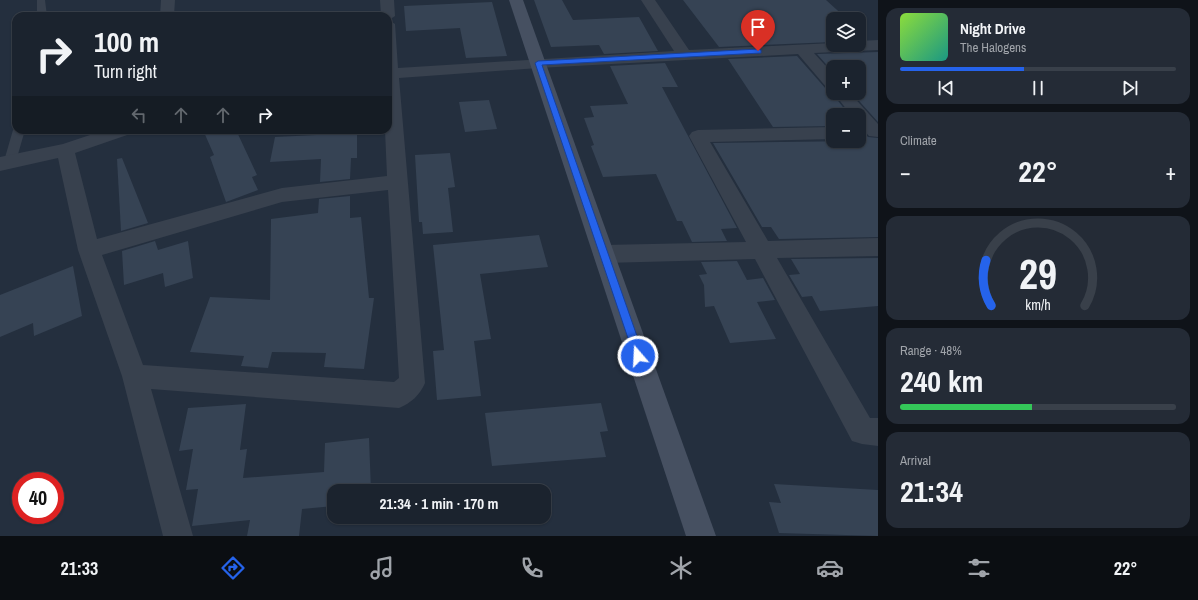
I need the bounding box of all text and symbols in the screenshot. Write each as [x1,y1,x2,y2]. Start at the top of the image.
pin [741,10,775,51]
map controls [826,12,866,148]
button: layers [826,12,866,52]
icon: arrive [747,16,769,38]
text: Night Drive [960,18,1026,39]
text: 100 m [94,23,159,61]
icon: right [28,28,80,80]
text: The Halogens [960,39,1026,56]
text: Turn right [94,59,157,84]
button: + [826,60,866,100]
icon: previous [935,77,957,99]
icon: pause [1027,77,1049,99]
icon: next [1119,77,1141,99]
icon: left [128,104,150,126]
icon: ahead [170,104,192,126]
icon: ahead [212,104,234,126]
icon: right [254,104,276,126]
button: − [826,108,866,148]
text: Climate [900,132,937,149]
text: 22° [1018,151,1058,191]
text: − [900,157,911,187]
text: + [1165,157,1176,187]
text: 29 [1019,246,1057,302]
text: km/h [1025,295,1051,314]
position arrow [617,335,659,377]
text: Range · 48% [900,342,962,359]
text: 240 km [900,361,983,401]
text: Arrival [900,452,931,469]
text: 21:34 [900,471,963,511]
speed limit sign: 40 [12,472,64,524]
text: 21:34 · 1 min · 170 m [380,493,498,514]
icon: directions [219,554,247,582]
icon: music [368,554,396,582]
icon: phone [518,554,546,582]
icon: climate [667,554,695,582]
icon: car [816,554,844,582]
icon: filters [965,554,993,582]
text: 21:33 [61,556,98,581]
text: 22° [1114,556,1137,581]

